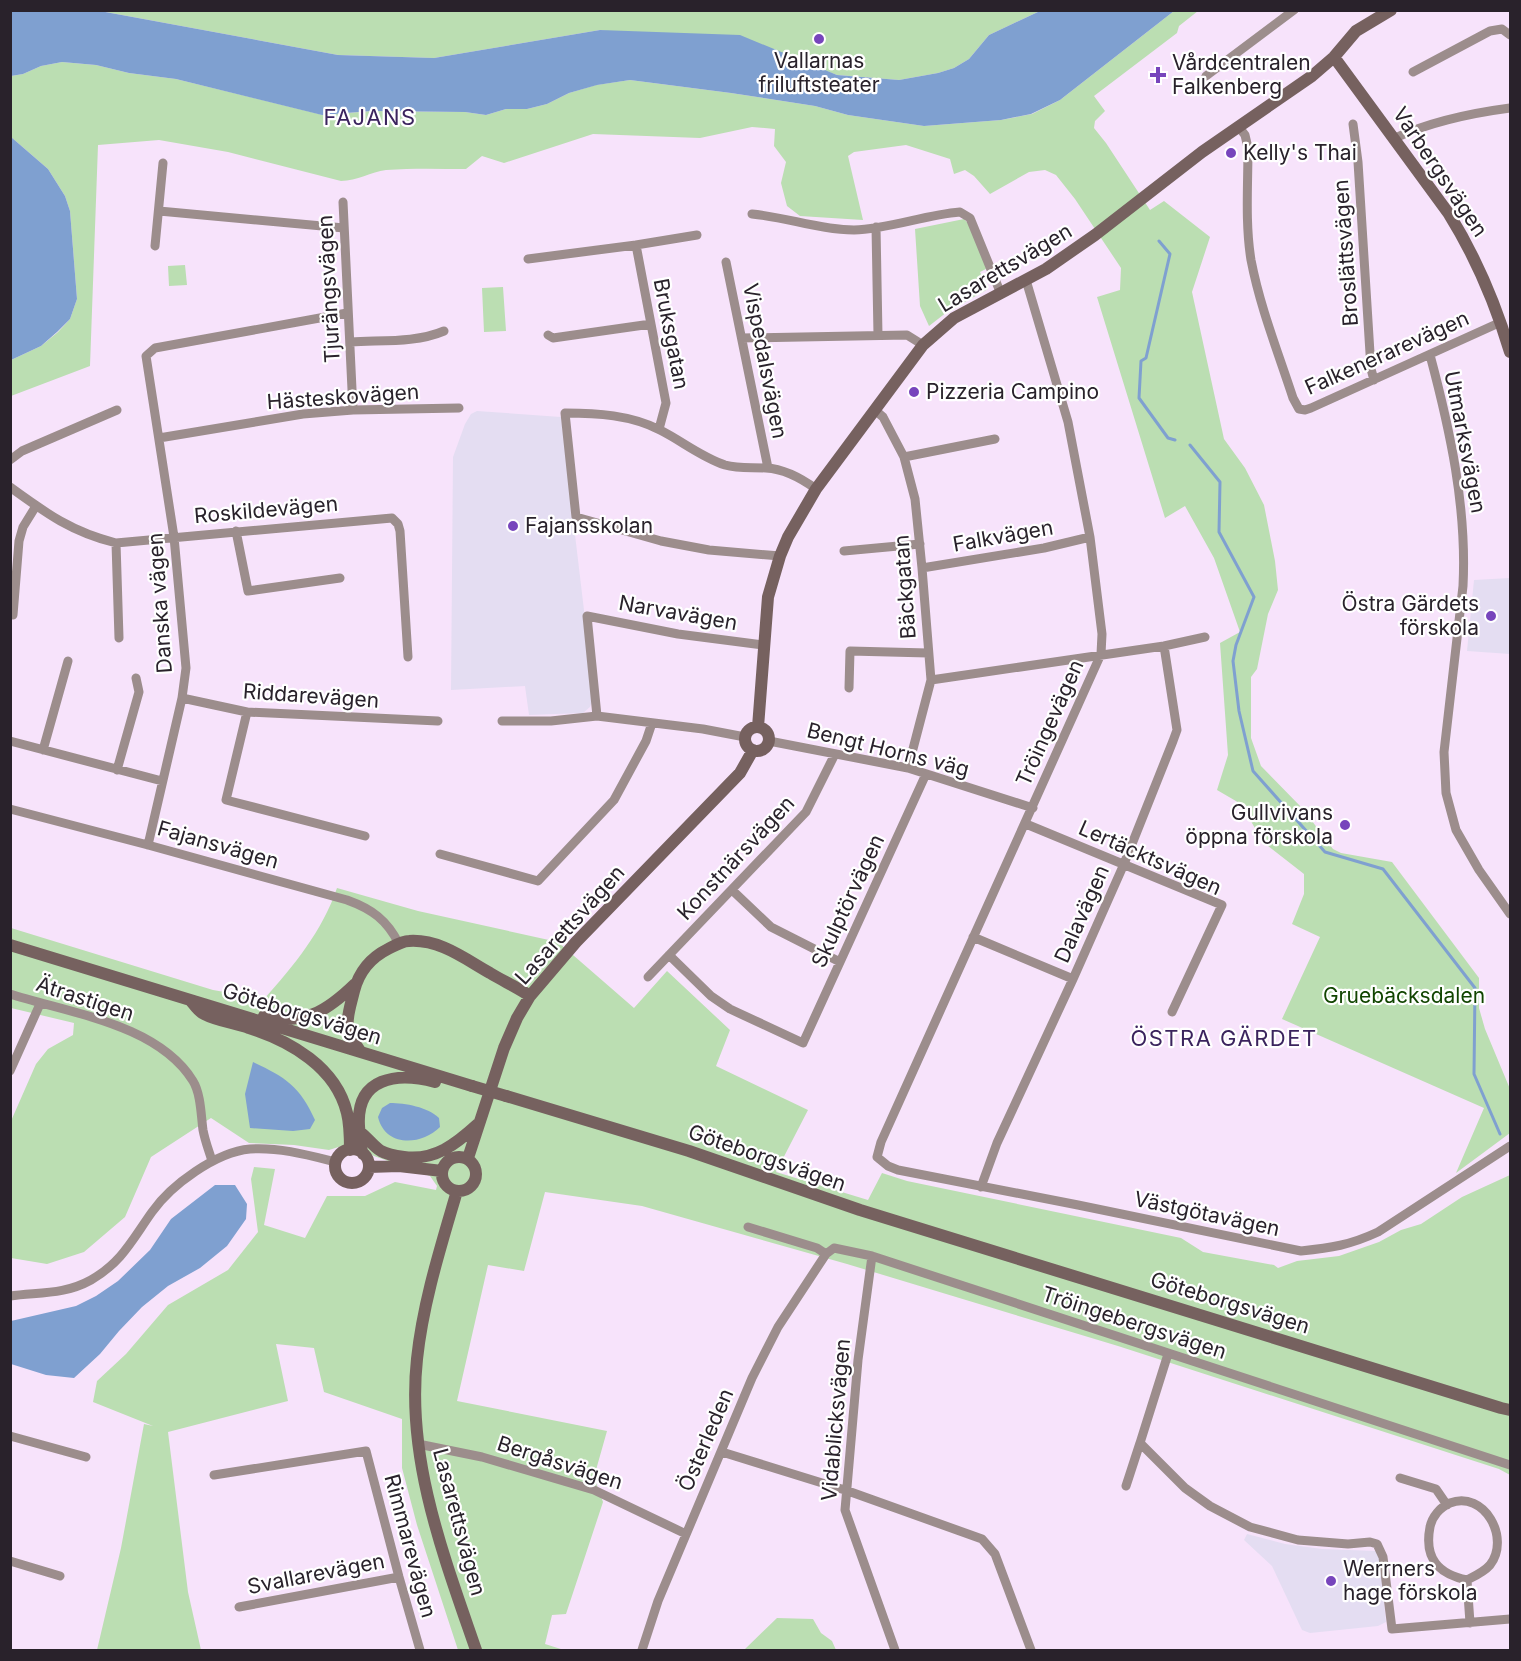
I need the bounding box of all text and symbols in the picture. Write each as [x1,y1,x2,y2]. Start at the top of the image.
marker: Vallarnas friluftsteater [812,32,826,46]
place label: Vallarnas friluftsteater [758,48,880,97]
place label: Vårdcentralen Falkenberg [1172,50,1311,99]
marker: Vårdcentralen Falkenberg [1149,66,1167,84]
street label: Varbergsvägen [1388,102,1493,241]
district label: FAJANS [323,104,417,130]
place label: Kelly's Thai [1243,140,1357,165]
marker: Kelly's Thai [1224,146,1238,160]
street label: Broslättsvägen [1328,179,1363,327]
street label: Tjurängsvägen [312,214,345,364]
street label: Lasarettsvägen [933,218,1076,317]
street label: Bruksgatan [648,276,694,392]
street label: Vispedalsvägen [738,281,793,441]
street label: Falkenerarevägen [1301,305,1473,400]
street label: Utmarksvägen [1439,369,1492,515]
street label: Hästeskovägen [266,379,420,414]
place label: Pizzeria Campino [926,379,1099,404]
marker: Pizzeria Campino [907,385,921,399]
street label: Roskildevägen [193,491,339,528]
place label: Fajansskolan [525,513,653,538]
street label: Falkvägen [951,514,1055,557]
marker: Fajansskolan [506,519,520,533]
street label: Danska vägen [142,532,177,674]
street label: Bäckgatan [888,534,921,640]
street label: Narvavägen [617,590,739,635]
place label: Östra Gärdets förskola [1342,591,1479,640]
marker: Östra Gärdets förskola [1484,609,1498,623]
street label: Tröingevägen [1011,656,1089,790]
street label: Riddarevägen [242,678,380,713]
street label: Bengt Horns väg [804,717,972,782]
street label: Konstnärsvägen [672,790,799,925]
place label: Gullvivans öppna förskola [1185,800,1333,849]
street label: Fajansvägen [155,815,282,874]
street label: Lertäcktsvägen [1075,815,1225,900]
marker: Gullvivans öppna förskola [1338,818,1352,832]
street label: Skulptörvägen [806,830,889,971]
street label: Lasarettsvägen [510,860,630,989]
street label: Dalavägen [1049,861,1114,967]
street label: Ätrastigen [33,970,137,1026]
street label: Göteborgsvägen [220,977,385,1050]
park label: Gruebäcksdalen [1323,983,1485,1008]
district label: ÖSTRA GÄRDET [1130,1025,1318,1051]
street label: Göteborgsvägen [685,1119,849,1196]
street label: Västgötavägen [1132,1186,1282,1241]
street label: Göteborgsvägen [1148,1266,1313,1339]
street label: Tröingebergsvägen [1039,1281,1230,1364]
street label: Vidablicksvägen [816,1338,855,1502]
street label: Österleden [673,1385,738,1495]
street label: Bergåsvägen [494,1430,626,1495]
street label: Lasarettsvägen [428,1445,491,1598]
street label: Rimmarevägen [379,1471,442,1620]
street label: Svallarevägen [245,1548,387,1599]
place label: Werrners hage förskola [1343,1556,1478,1605]
marker: Werrners hage förskola [1324,1574,1338,1588]

